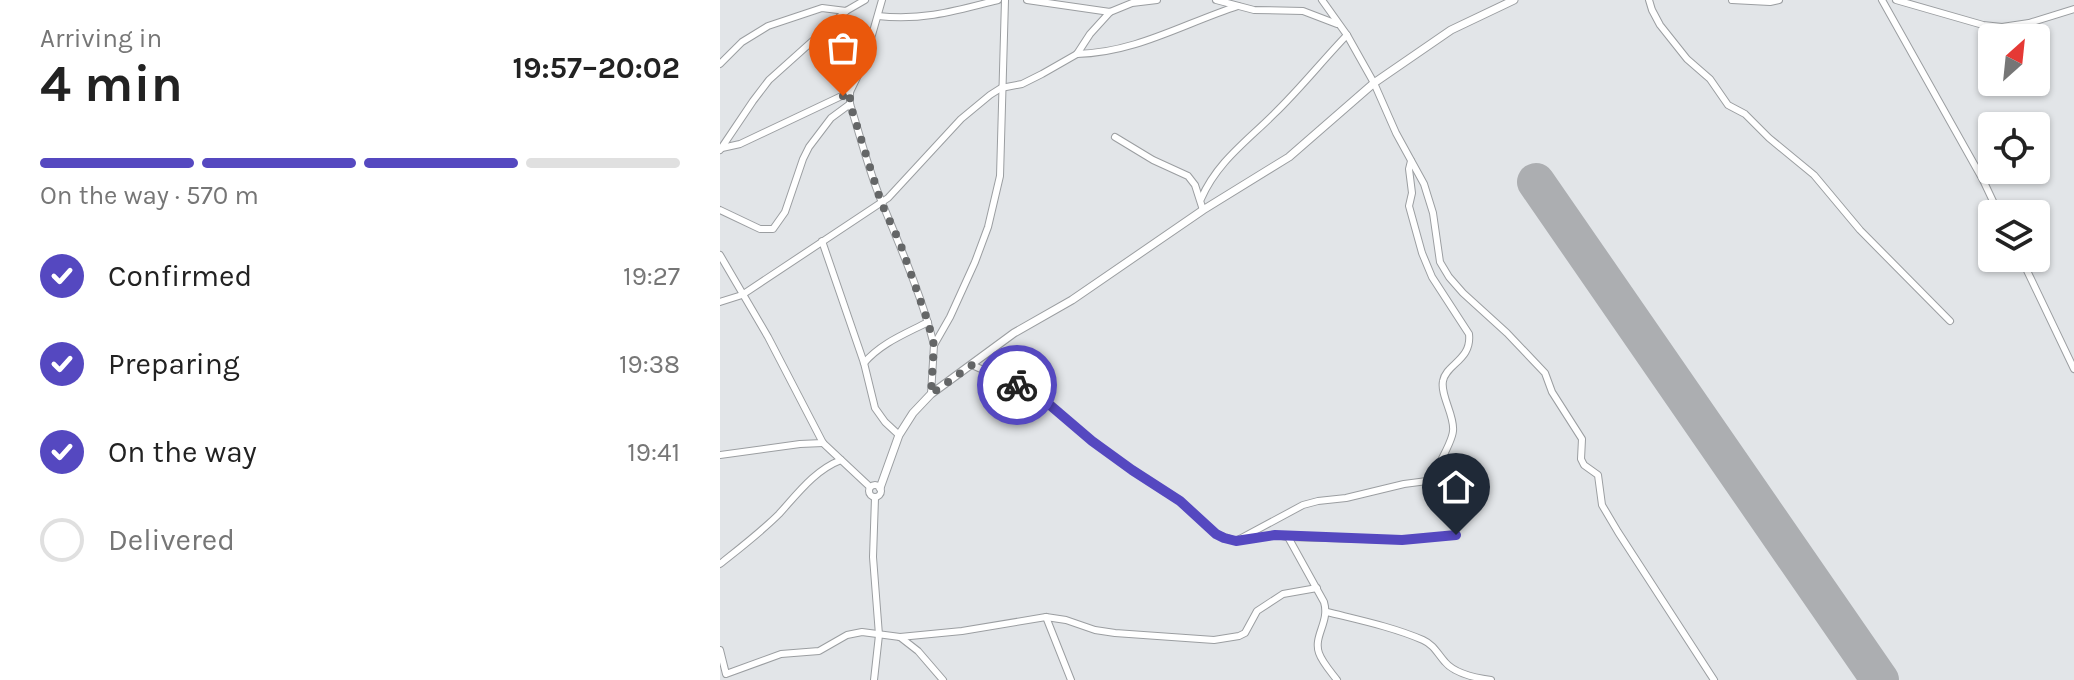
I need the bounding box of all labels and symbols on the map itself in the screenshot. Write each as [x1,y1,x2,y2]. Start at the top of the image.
pin [809,14.0,877,96]
north arrow [1978,24,2050,96]
courier [977,345,1057,425]
pin [1422,453,1490,535]

